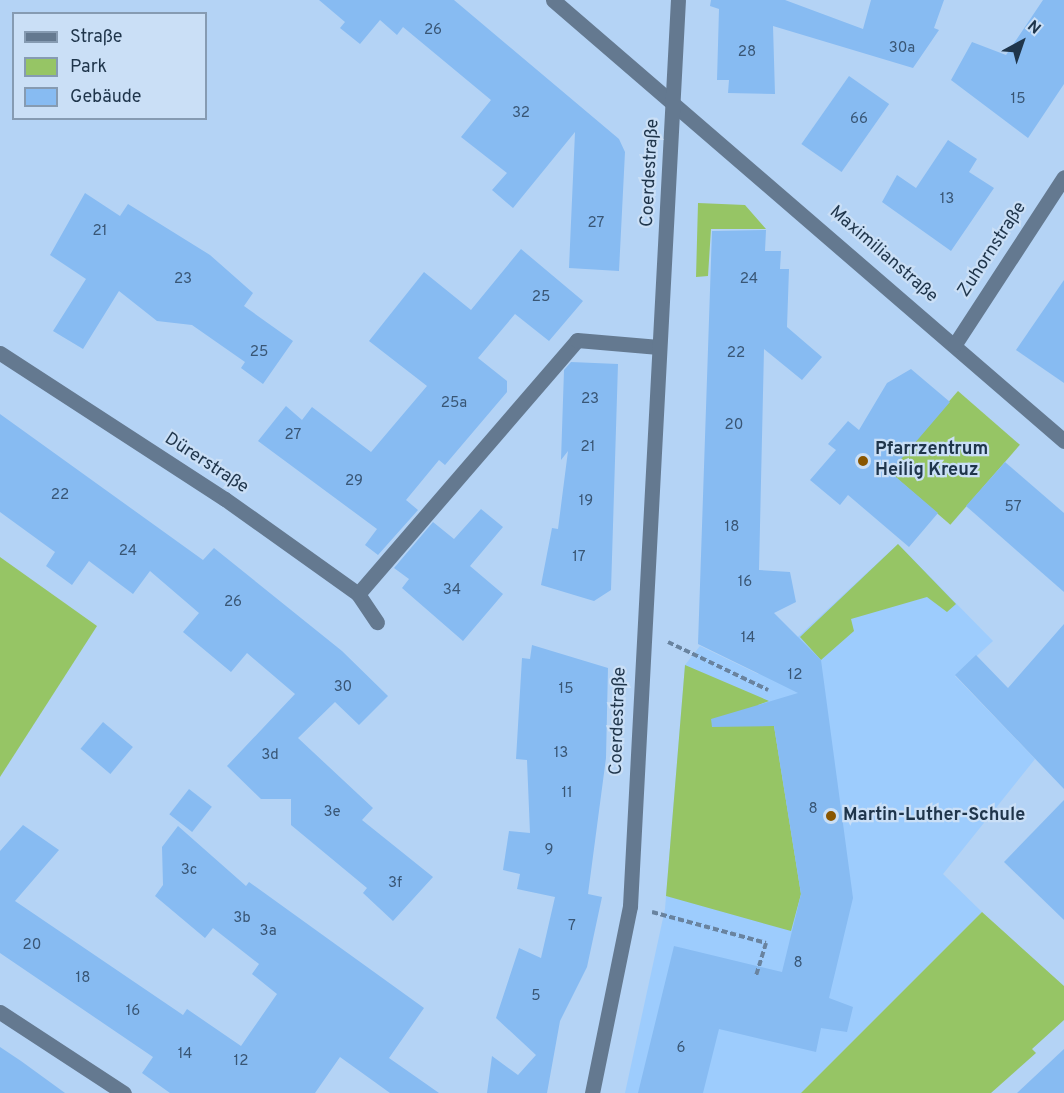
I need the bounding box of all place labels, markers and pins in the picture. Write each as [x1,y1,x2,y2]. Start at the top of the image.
place label: Pfarrzentrum Heilig Kreuz [875,440,988,482]
marker: Pfarrzentrum Heilig Kreuz [856,454,870,468]
place label: Martin-Luther-Schule [843,805,1025,827]
marker: Martin-Luther-Schule [824,809,838,823]

